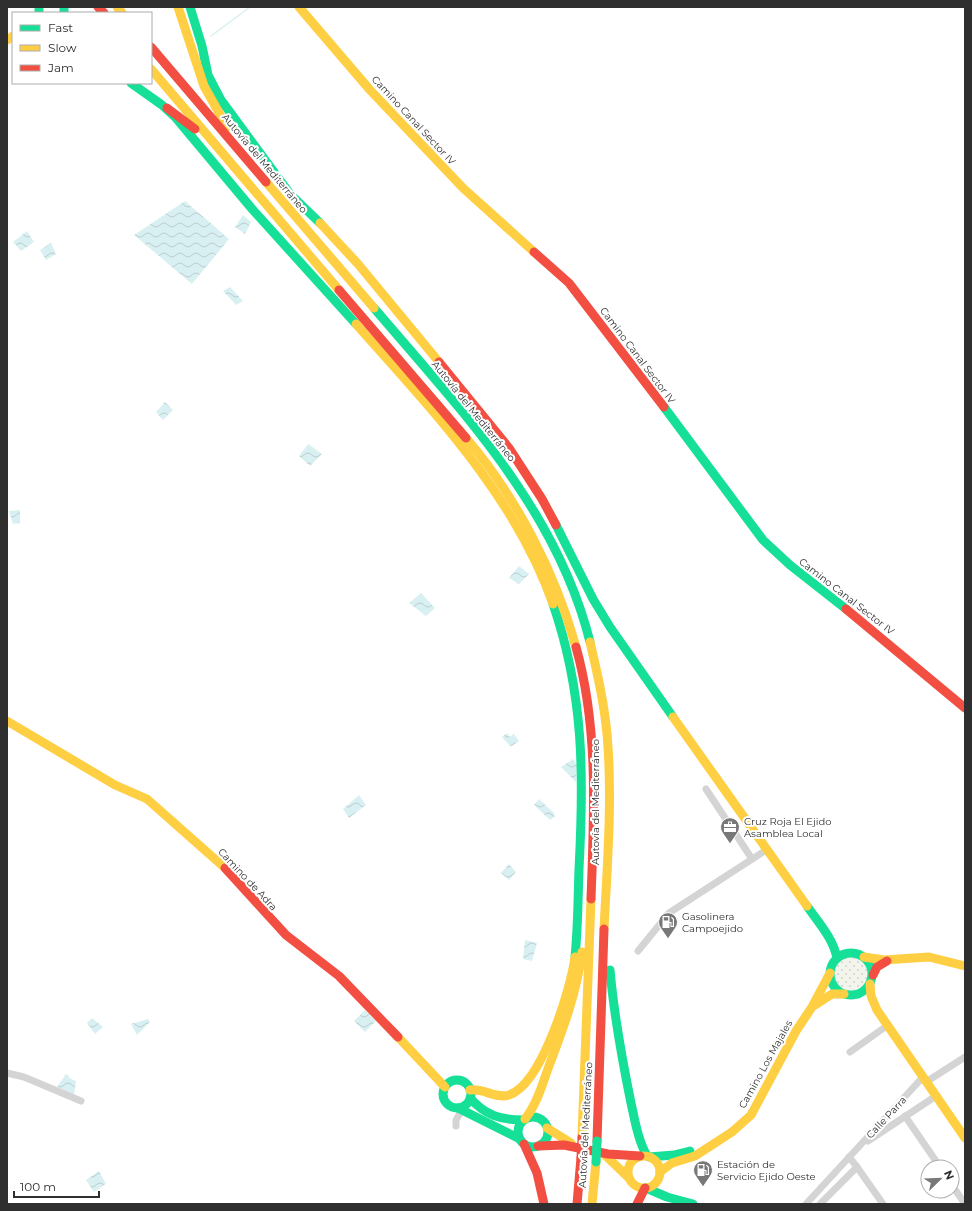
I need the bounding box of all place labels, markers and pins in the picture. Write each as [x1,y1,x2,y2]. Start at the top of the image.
place label: Cruz Roja El Ejido Asamblea Local [744,815,831,840]
office icon: Cruz Roja El Ejido Asamblea Local [719,816,741,844]
place label: Gasolinera Campoejido [682,910,743,935]
fuel station icon: Gasolinera Campoejido [657,911,679,939]
place label: Estación de Servicio Ejido Oeste [717,1158,816,1183]
fuel station icon: Estación de Servicio Ejido Oeste [692,1159,714,1187]

